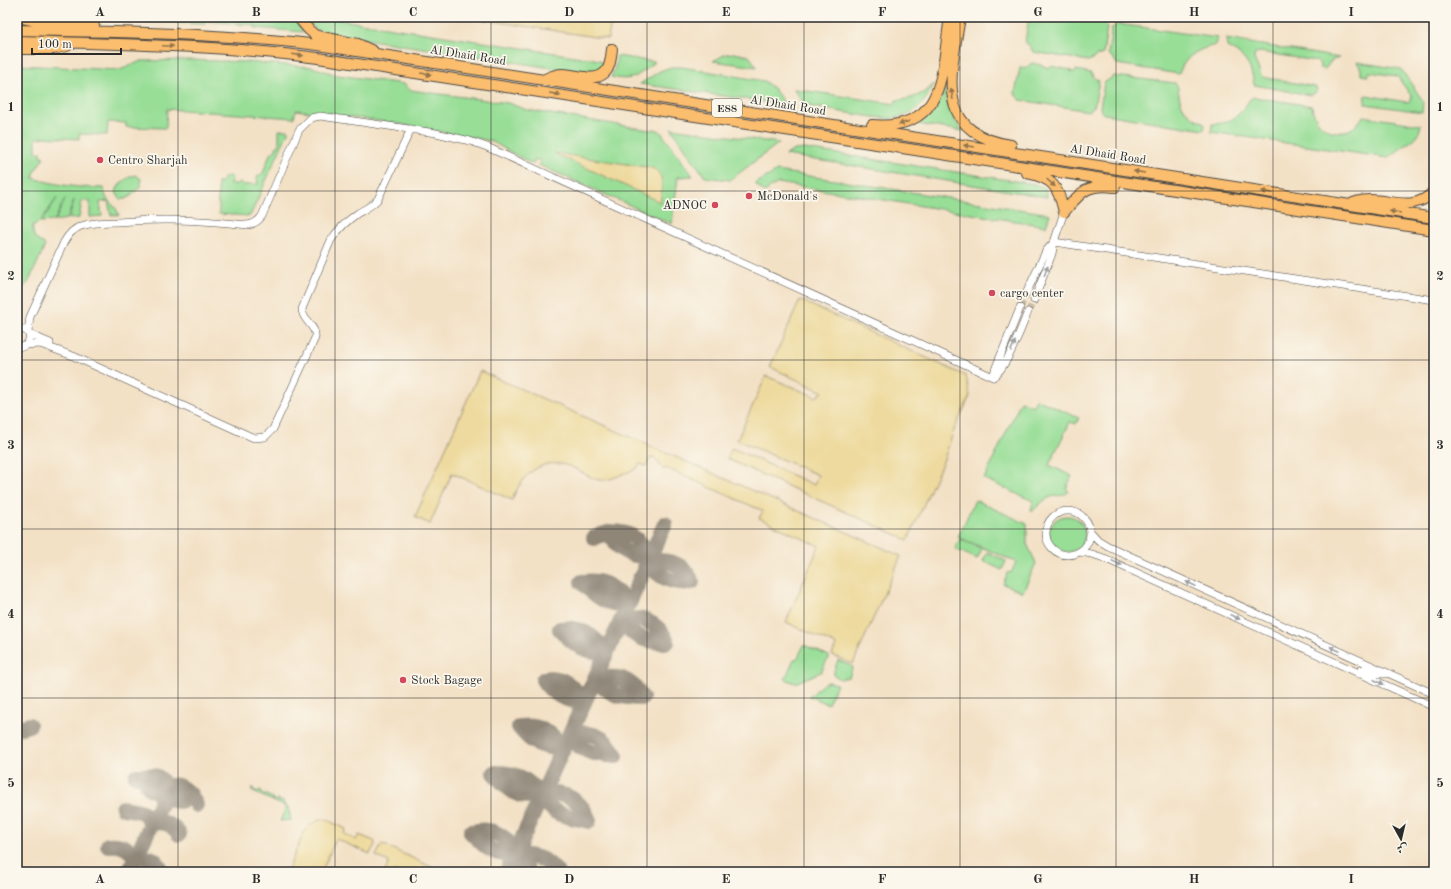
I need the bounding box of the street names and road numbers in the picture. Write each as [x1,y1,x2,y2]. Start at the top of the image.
street label: Al Dhaid Road [429,44,507,68]
street label: Al Dhaid Road [749,94,827,118]
road number: E88 [712,99,742,117]
street label: Al Dhaid Road [1069,143,1147,167]

